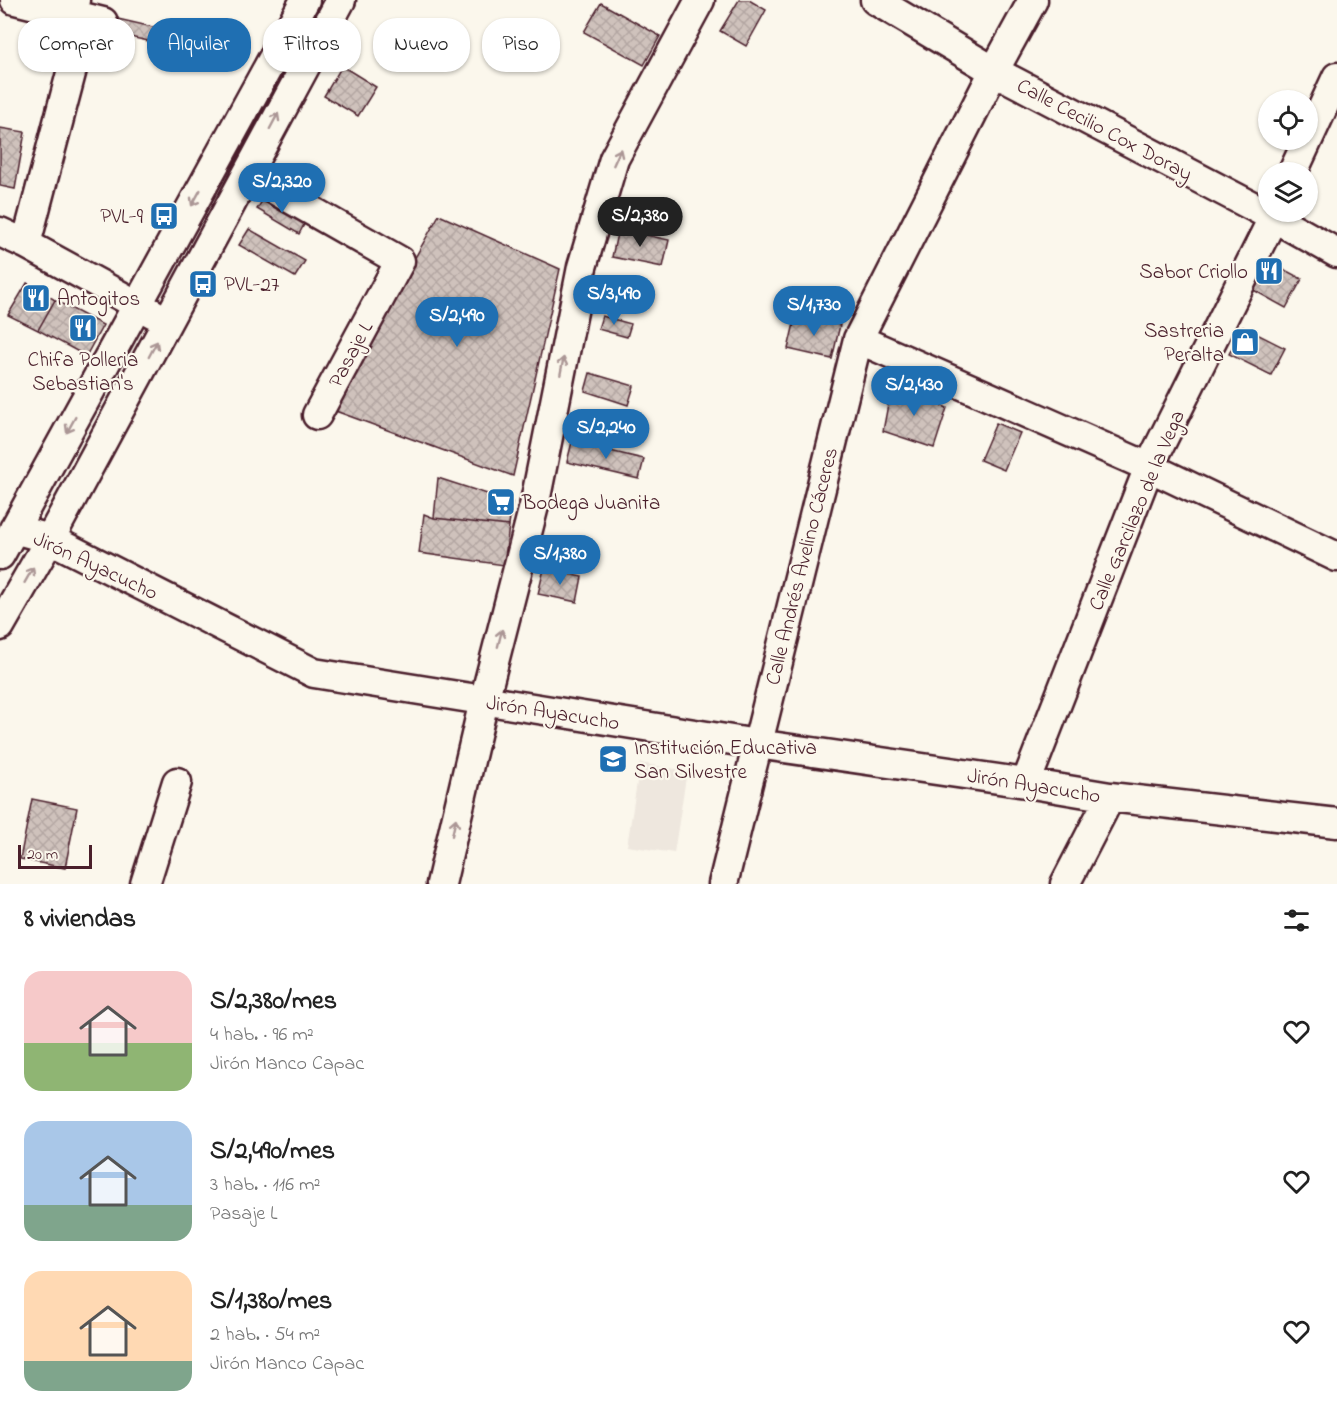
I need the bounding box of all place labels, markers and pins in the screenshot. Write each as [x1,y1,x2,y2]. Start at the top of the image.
pin: S/2,320 [227,163,337,214]
pin: S/2,380 [585,197,695,248]
bus stop icon: PVL-9 [148,200,180,232]
place label: PVL-9 [100,203,144,233]
restaurant icon: Sabor Criollo [1253,255,1285,287]
place label: Sabor Criollo [1139,258,1248,288]
bus stop icon: PVL-27 [187,268,219,300]
place label: PVL-27 [224,271,280,301]
pin: S/3,490 [559,275,669,326]
restaurant icon: Antogitos [20,282,52,314]
place label: Antogitos [57,285,140,317]
pin: S/1,730 [759,286,869,337]
pin: S/2,490 [402,297,512,348]
restaurant icon: Chifa Polleria Sebastian's [67,312,99,344]
place label: Sastreria Peralta [1144,317,1224,371]
shop icon: Sastreria Peralta [1229,326,1261,358]
place label: Chifa Polleria Sebastian's [28,346,138,400]
pin: S/2,430 [859,366,969,417]
pin: S/2,240 [551,409,661,460]
supermarket icon: Bodega Juanita [485,486,517,518]
place label: Bodega Juanita [521,489,660,521]
pin: S/1,380 [505,535,615,586]
place label: Institución Educativa San Silvestre [634,734,817,788]
school or university icon: Institución Educativa San Silvestre [597,743,629,775]

